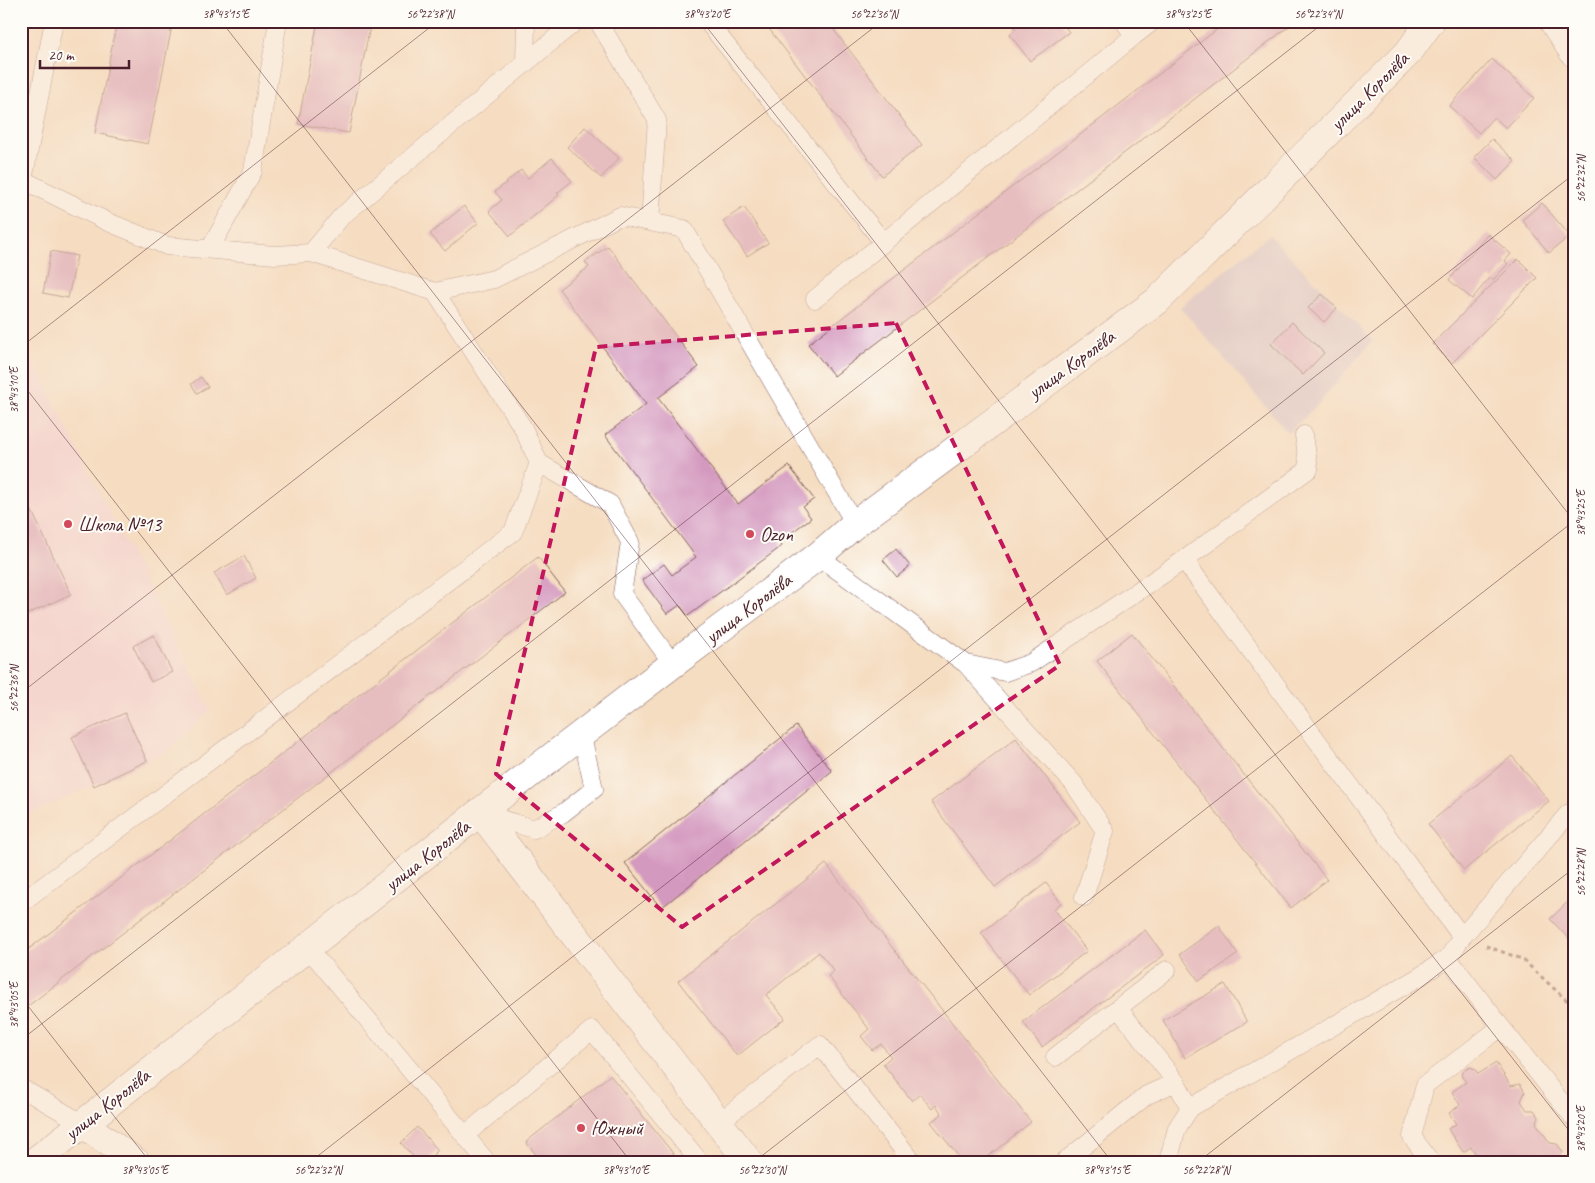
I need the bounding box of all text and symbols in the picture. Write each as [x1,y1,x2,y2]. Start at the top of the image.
text: 38°43'15"E [203,6,251,22]
text: 56°22'38"N [406,6,455,22]
text: 38°43'20"E [684,6,732,22]
text: 56°22'36"N [850,6,899,22]
text: 38°43'25"E [1165,6,1213,22]
text: 56°22'34"N [1294,6,1343,22]
scale bar [40,38,129,70]
text: 20 m [48,46,75,65]
street label: улица Королёва [1324,46,1415,137]
text: 56°22'32"N [1573,154,1589,203]
street label: улица Королёва [1022,324,1121,405]
text: 38°43'10"E [6,365,22,413]
text: 38°43'25"E [1573,488,1589,536]
place label: Школа №13 [78,512,163,537]
marker: Школа №13 [62,518,74,530]
place label: Ozon [760,522,794,547]
marker: Ozon [744,528,756,540]
street label: улица Королёва [699,567,797,650]
text: 56°22'36"N [6,664,22,713]
street label: улица Королёва [379,813,476,897]
text: 56°22'28"N [1573,848,1589,897]
text: 38°43'05"E [6,980,22,1028]
street label: улица Королёва [59,1062,156,1146]
text: 38°43'20"E [1573,1104,1589,1152]
place label: Южный [591,1116,645,1141]
marker: Южный [575,1122,587,1134]
text: 38°43'05"E [122,1162,170,1178]
text: 56°22'32"N [294,1162,343,1178]
text: 38°43'10"E [603,1162,651,1178]
text: 56°22'30"N [738,1162,787,1178]
text: 38°43'15"E [1084,1162,1132,1178]
text: 56°22'28"N [1182,1162,1231,1178]

